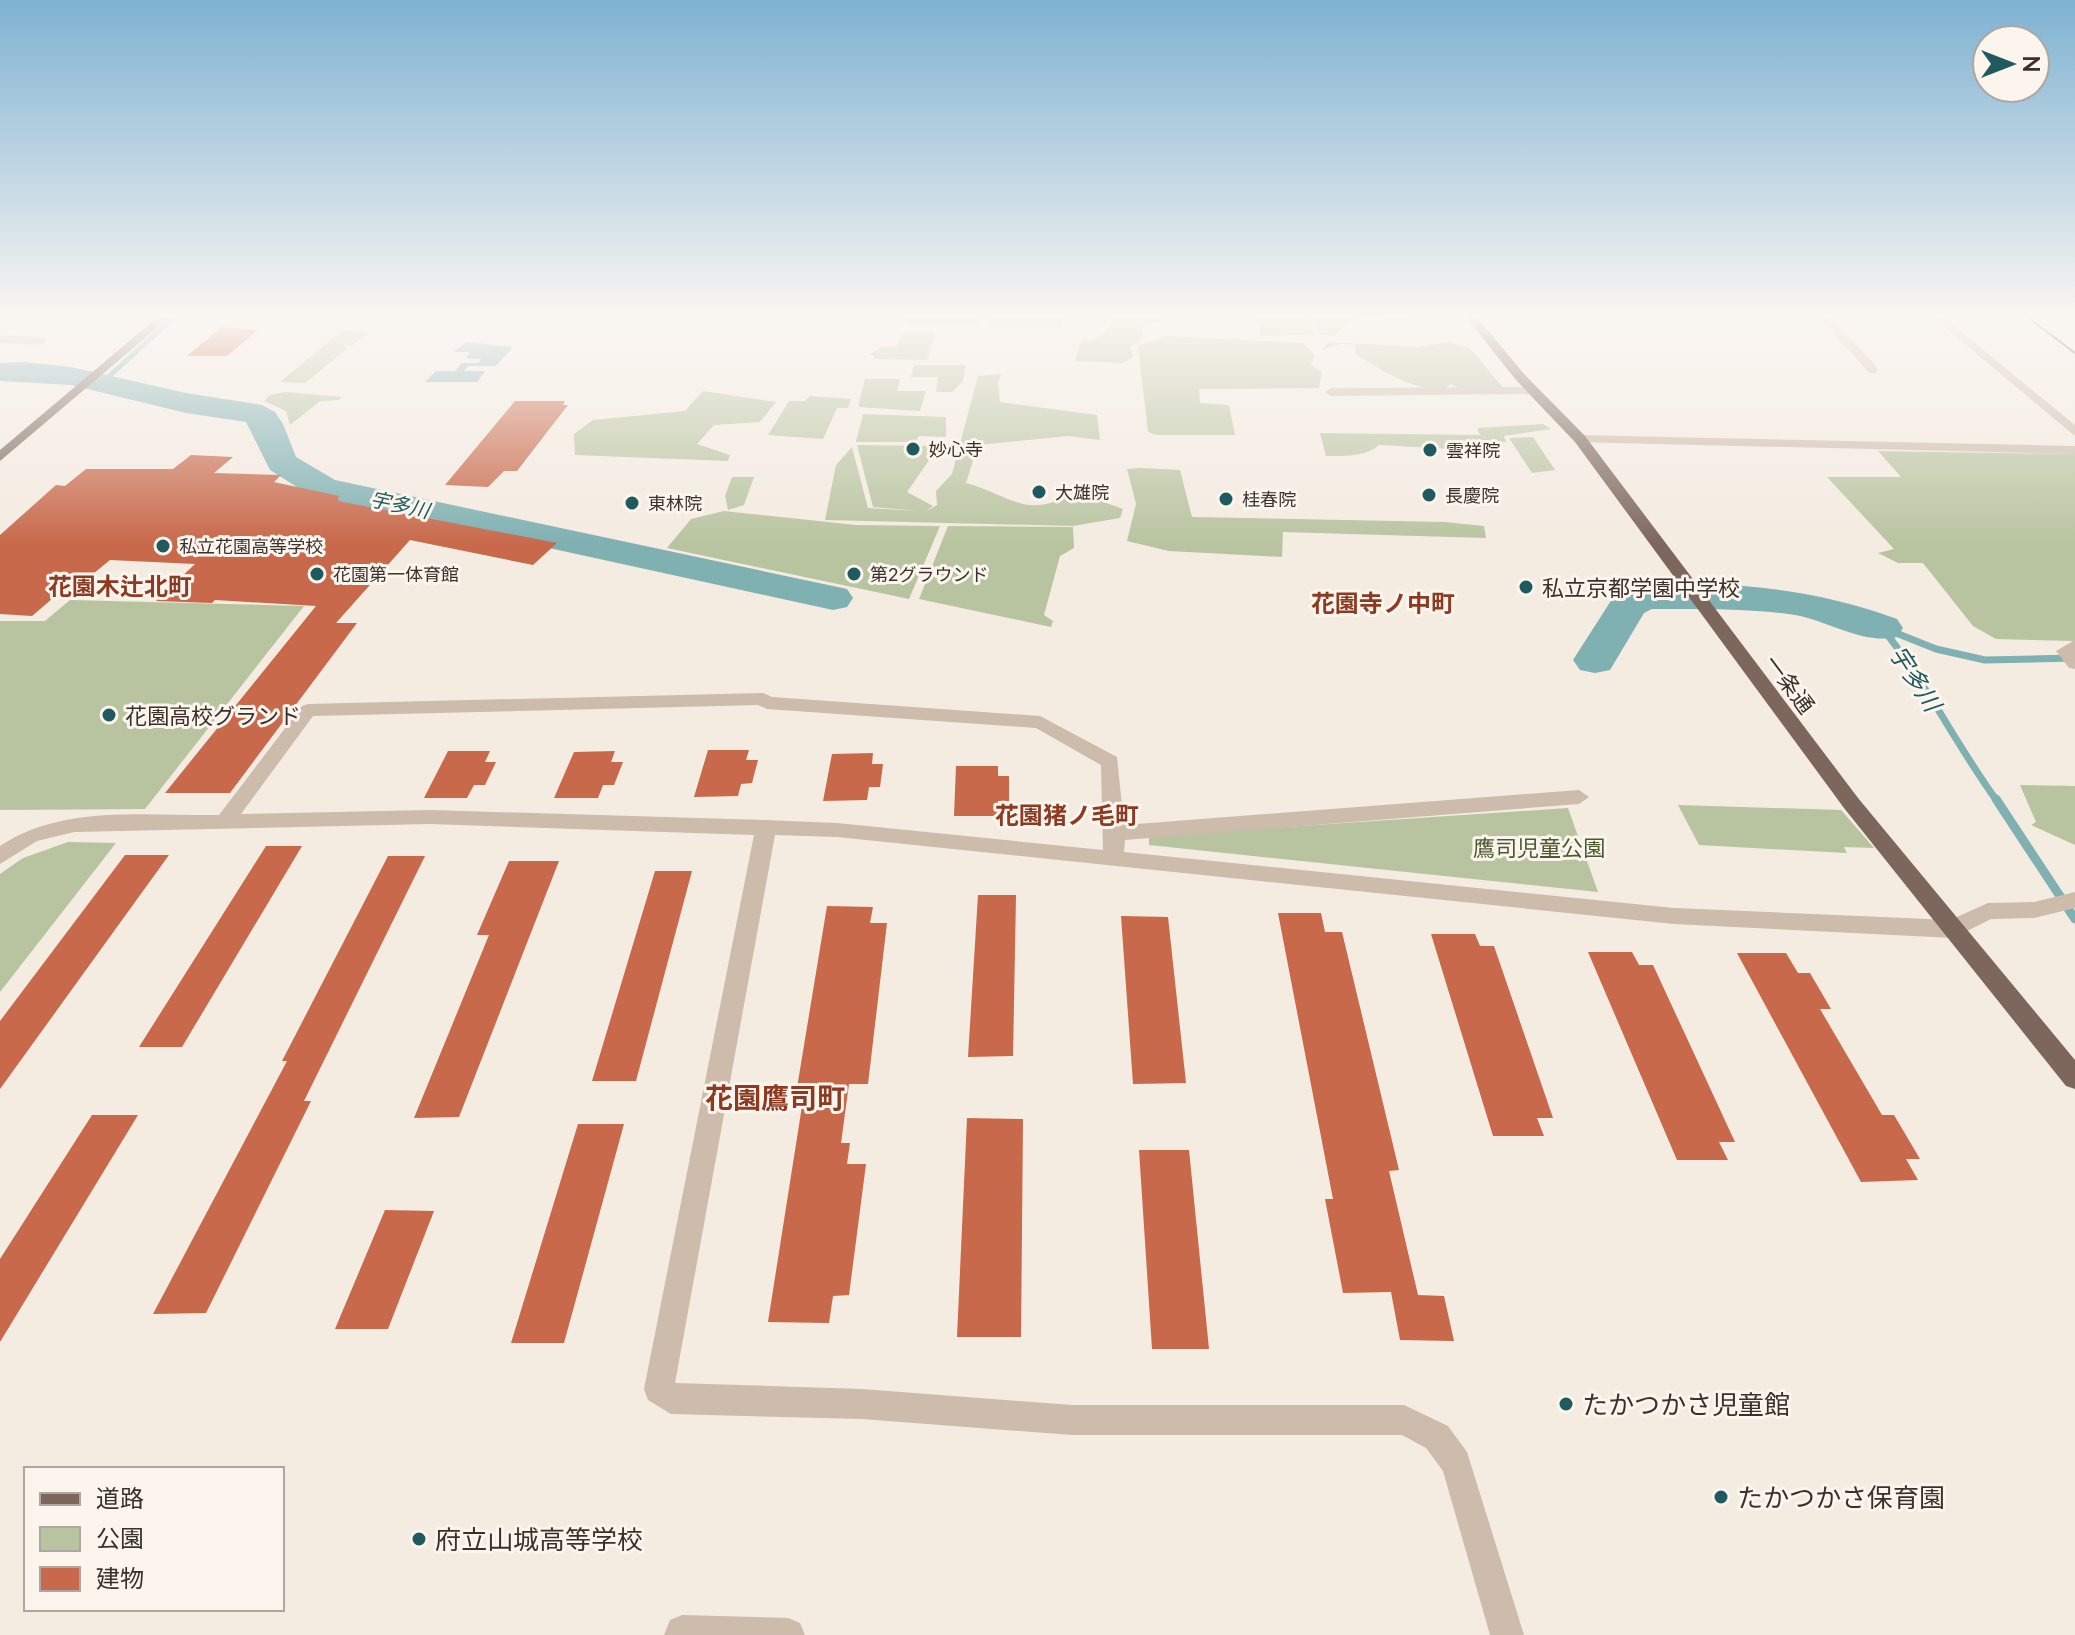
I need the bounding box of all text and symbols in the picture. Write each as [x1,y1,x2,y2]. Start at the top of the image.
north arrow [1971,24,2051,104]
text: N [2018,56,2045,72]
place label: 妙心寺 [929,438,983,460]
place label: 雲祥院 [1446,439,1500,461]
marker: 妙心寺 [904,440,922,458]
marker: 雲祥院 [1421,441,1439,459]
place label: 大雄院 [1055,481,1109,503]
marker: 大雄院 [1030,483,1048,501]
place label: 長慶院 [1445,484,1499,506]
water label: 宇多川 [368,486,434,522]
marker: 長慶院 [1420,486,1438,504]
place label: 桂春院 [1242,488,1296,510]
marker: 桂春院 [1217,490,1235,508]
place label: 東林院 [648,492,702,514]
marker: 東林院 [623,494,641,512]
place label: 私立花園高等学校 [179,535,323,557]
marker: 私立花園高等学校 [154,537,172,555]
place label: 花園第一体育館 [333,563,459,585]
place label: 第2グラウンド [870,563,988,585]
marker: 花園第一体育館 [308,565,326,583]
marker: 第2グラウンド [845,565,863,583]
district label: 花園木辻北町 [48,571,192,600]
place label: 私立京都学園中学校 [1542,574,1740,601]
marker: 私立京都学園中学校 [1517,578,1535,596]
district label: 花園寺ノ中町 [1311,588,1455,617]
water label: 宇多川 [1884,640,1949,719]
street label: 一条通 [1759,650,1821,718]
place label: 花園高校グランド [125,702,301,729]
marker: 花園高校グランド [100,706,118,724]
district label: 花園猪ノ毛町 [995,800,1139,829]
park label: 鷹司児童公園 [1473,834,1605,861]
district label: 花園鷹司町 [705,1080,845,1114]
place label: たかつかさ児童館 [1582,1388,1790,1420]
marker: たかつかさ児童館 [1557,1395,1575,1413]
legend [24,1467,284,1611]
place label: たかつかさ保育園 [1737,1481,1945,1513]
text: 道路 [96,1483,144,1512]
marker: たかつかさ保育園 [1712,1488,1730,1506]
text: 公園 [96,1523,144,1552]
place label: 府立山城高等学校 [435,1523,643,1555]
marker: 府立山城高等学校 [410,1530,428,1548]
text: 建物 [96,1563,144,1592]

